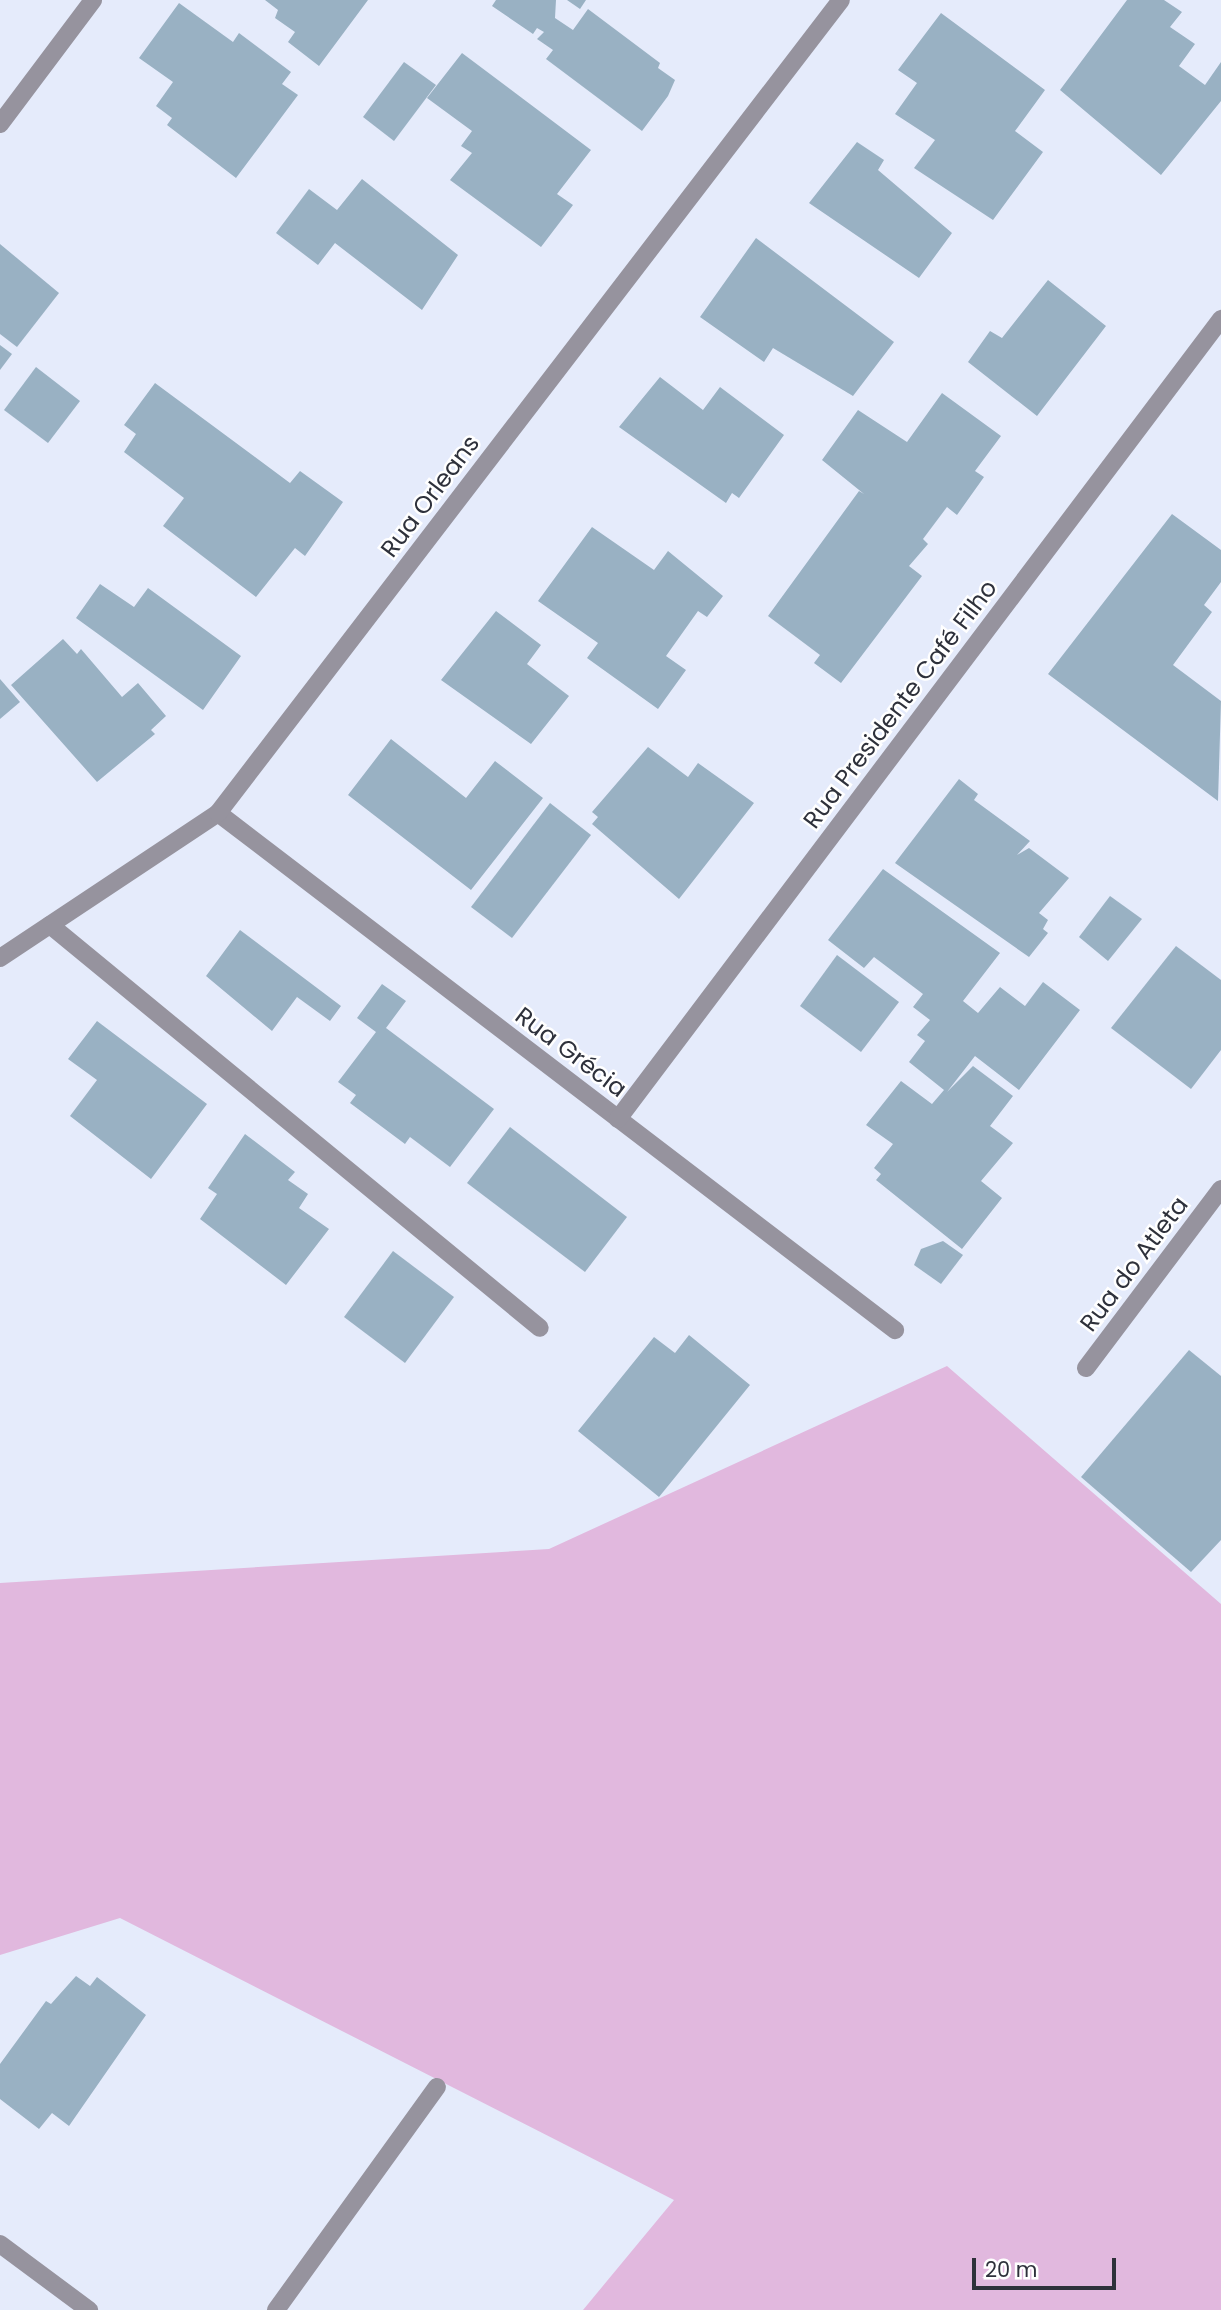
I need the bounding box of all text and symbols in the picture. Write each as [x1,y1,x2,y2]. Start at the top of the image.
street label: Rua Orleans [375,429,485,563]
street label: Rua Presidente Café Filho [797,574,1003,834]
street label: Rua Grécia [510,1001,632,1103]
street label: Rua do Atleta [1074,1191,1194,1337]
scale bar [976,2244,1120,2288]
text: 20 m [985,2255,1038,2284]

